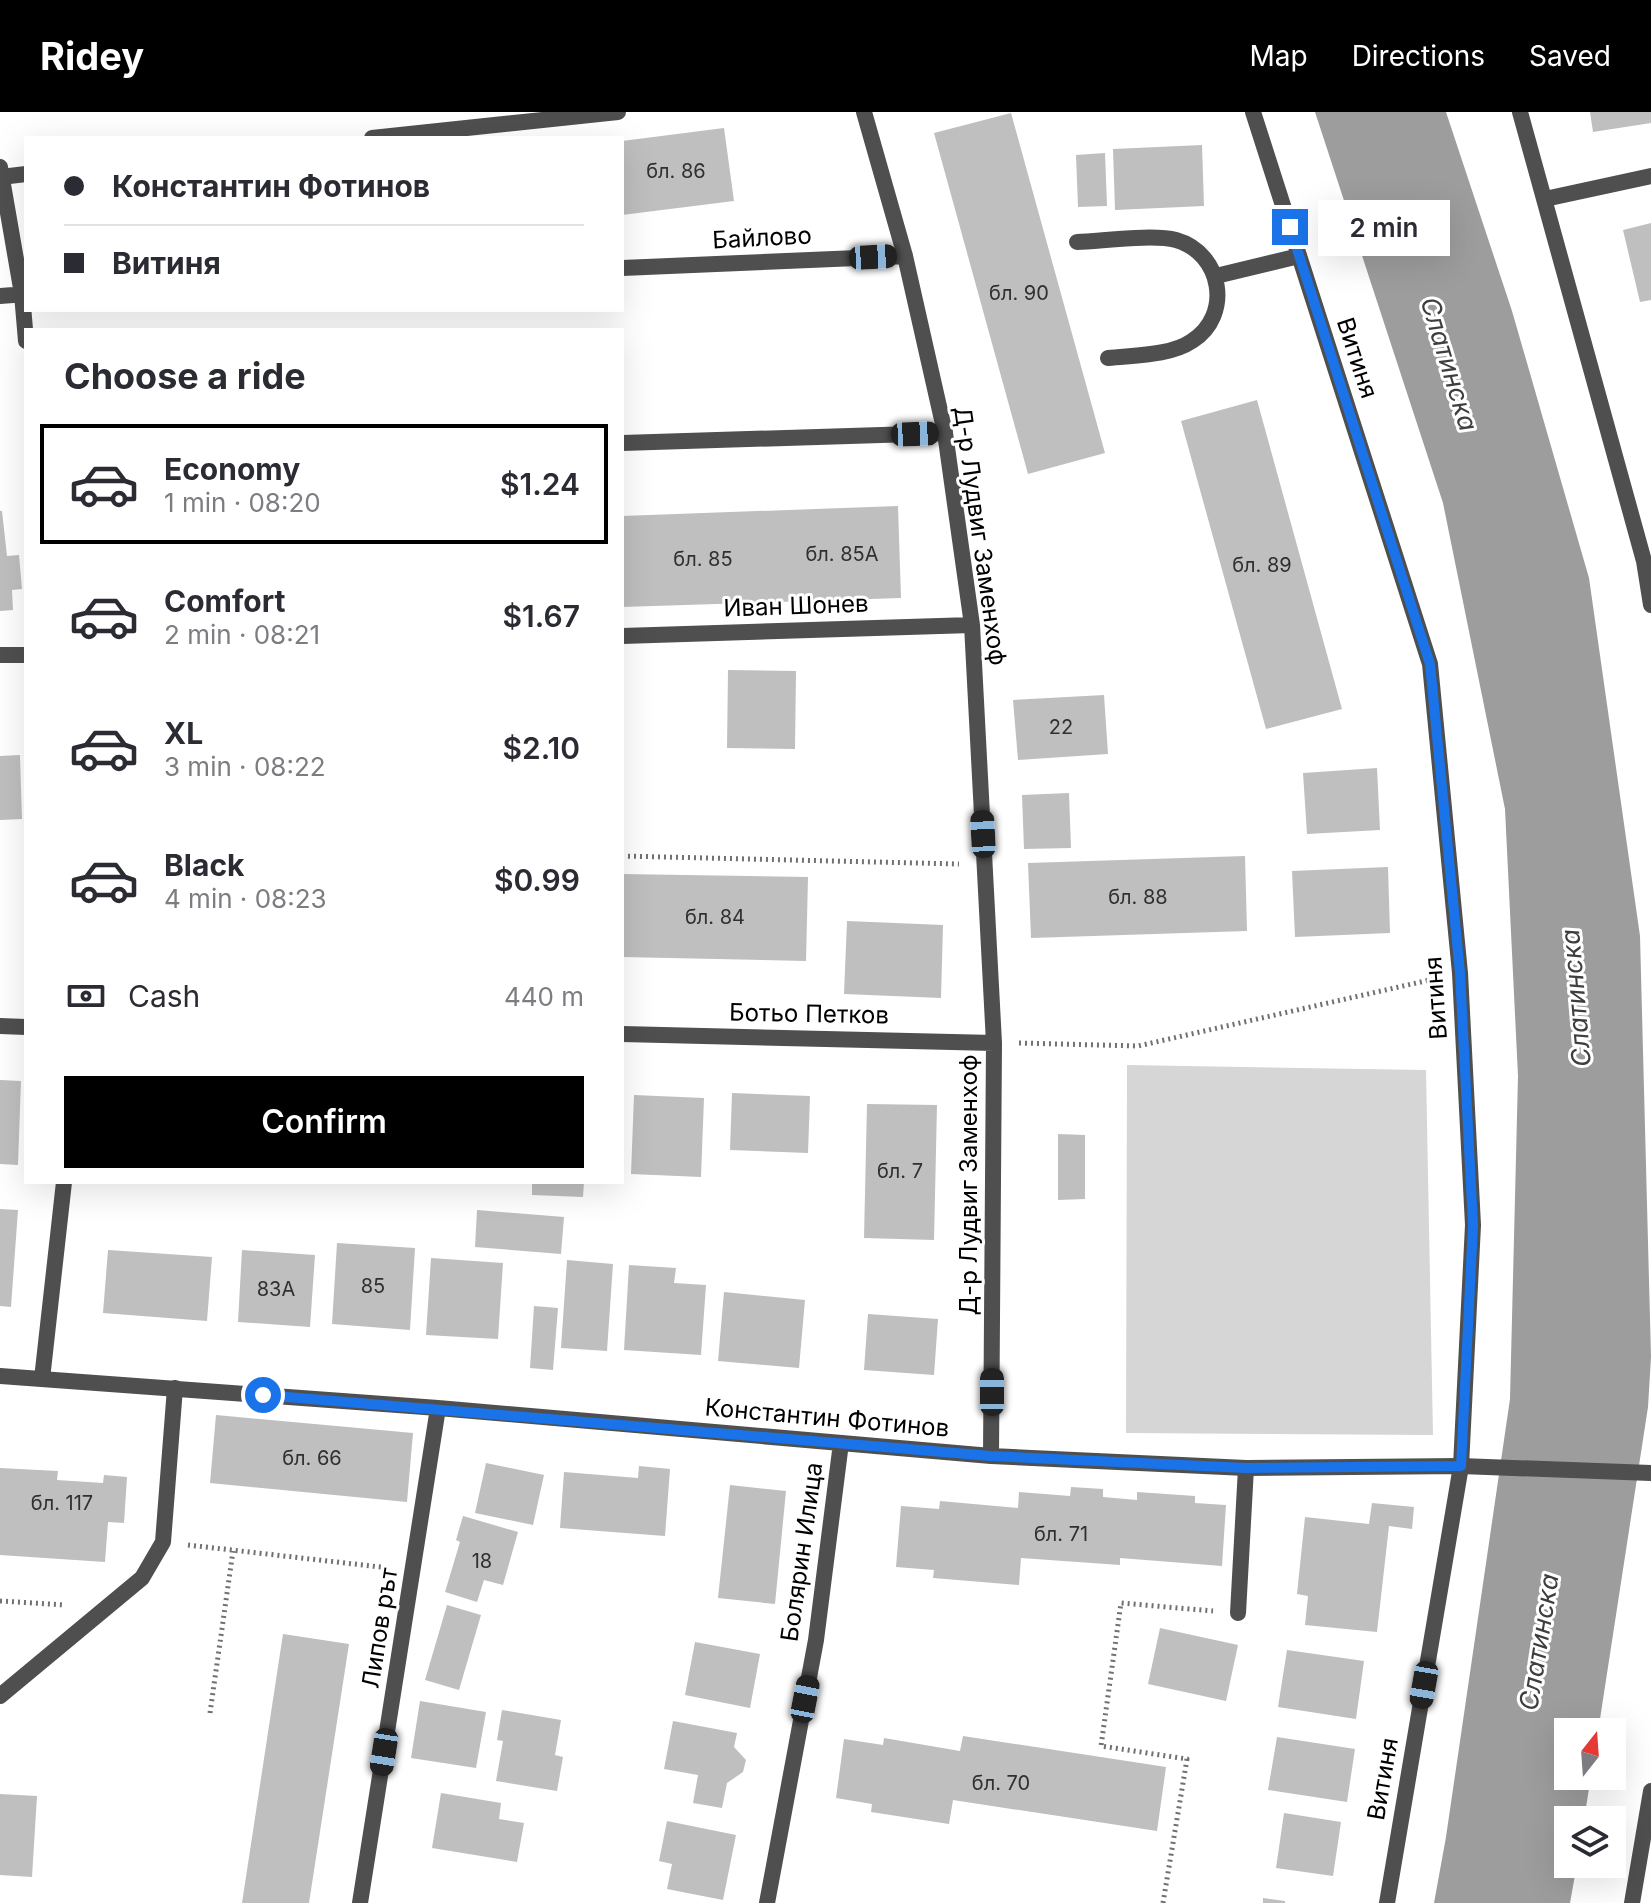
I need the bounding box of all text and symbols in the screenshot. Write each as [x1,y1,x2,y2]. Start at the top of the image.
text: Ridey [40,33,144,79]
text: Map [1249,39,1308,73]
text: Directions [1352,39,1485,73]
text: Saved [1529,39,1611,73]
house number: бл. 86 [646,159,706,183]
text: Константин Фотинов [112,168,430,204]
callout: 2 min [1318,199,1450,255]
route end [1272,209,1308,245]
text: 2 min [1350,212,1418,243]
street label: Байлово [712,220,812,255]
car [848,244,898,270]
text: Витиня [112,245,221,281]
house number: бл. 90 [989,281,1049,305]
water label: Слатинска [1414,293,1485,434]
street label: Витиня [1331,314,1384,402]
text: Choose a ride [64,354,306,398]
street label: Д-р Лудвиг Заменхоф [948,405,1013,667]
car [891,421,939,447]
icon: car [68,448,140,520]
text: Economy [164,451,300,487]
text: $1.24 [500,466,580,502]
text: 1 min · 08:20 [164,487,321,518]
house number: бл. 85А [805,542,879,566]
house number: бл. 85 [673,547,733,571]
house number: бл. 89 [1232,553,1292,577]
icon: car [68,580,140,652]
text: Comfort [164,583,285,619]
street label: Иван Шонев [723,588,869,623]
text: $1.67 [503,598,580,634]
text: 2 min · 08:21 [164,619,320,650]
icon: car [68,712,140,784]
text: XL [164,715,203,751]
house number: 22 [1049,715,1073,739]
text: $2.10 [502,730,580,766]
text: 3 min · 08:22 [164,751,326,782]
car [970,809,996,859]
icon: car [68,844,140,916]
text: Black [164,847,244,883]
text: $0.99 [494,862,580,898]
text: 4 min · 08:23 [164,883,327,914]
house number: бл. 88 [1108,885,1168,909]
house number: бл. 84 [685,905,745,929]
water label: Слатинска [1554,928,1597,1068]
street label: Витиня [1418,956,1453,1041]
icon: cash [64,974,108,1018]
text: Cash [128,978,200,1014]
text: 440 m [504,981,584,1012]
street label: Ботьо Петков [729,998,889,1029]
street label: Д-р Лудвиг Заменхоф [954,1054,983,1316]
button: Confirm [64,1076,584,1168]
house number: бл. 7 [877,1159,923,1183]
house number: 85 [361,1274,385,1298]
house number: 83А [257,1277,295,1301]
car [980,1368,1004,1416]
route start [245,1377,281,1413]
street label: Константин Фотинов [704,1392,950,1443]
house number: бл. 66 [282,1446,342,1470]
street label: Болярин Илица [775,1460,828,1643]
house number: бл. 117 [31,1491,93,1515]
house number: бл. 71 [1034,1522,1088,1546]
house number: 18 [472,1549,492,1573]
street label: Липов рът [356,1565,403,1690]
water label: Слатинска [1512,1571,1565,1713]
car [1408,1659,1440,1711]
car [789,1673,821,1725]
north arrow [1554,1718,1626,1790]
map controls [1554,1718,1626,1878]
car [368,1726,400,1778]
street label: Витиня [1361,1735,1404,1822]
house number: бл. 70 [972,1771,1030,1795]
button: layers [1554,1806,1626,1878]

